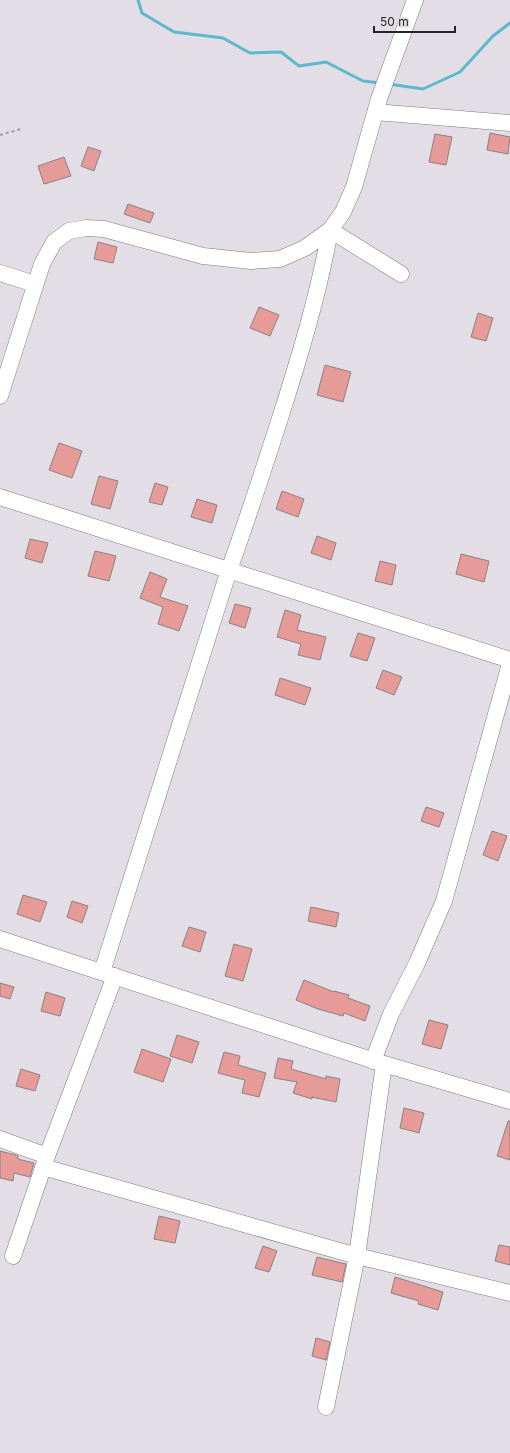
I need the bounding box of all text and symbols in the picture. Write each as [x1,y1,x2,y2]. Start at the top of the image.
scale bar [374,8,455,34]
text: 50 m [380,14,409,29]

